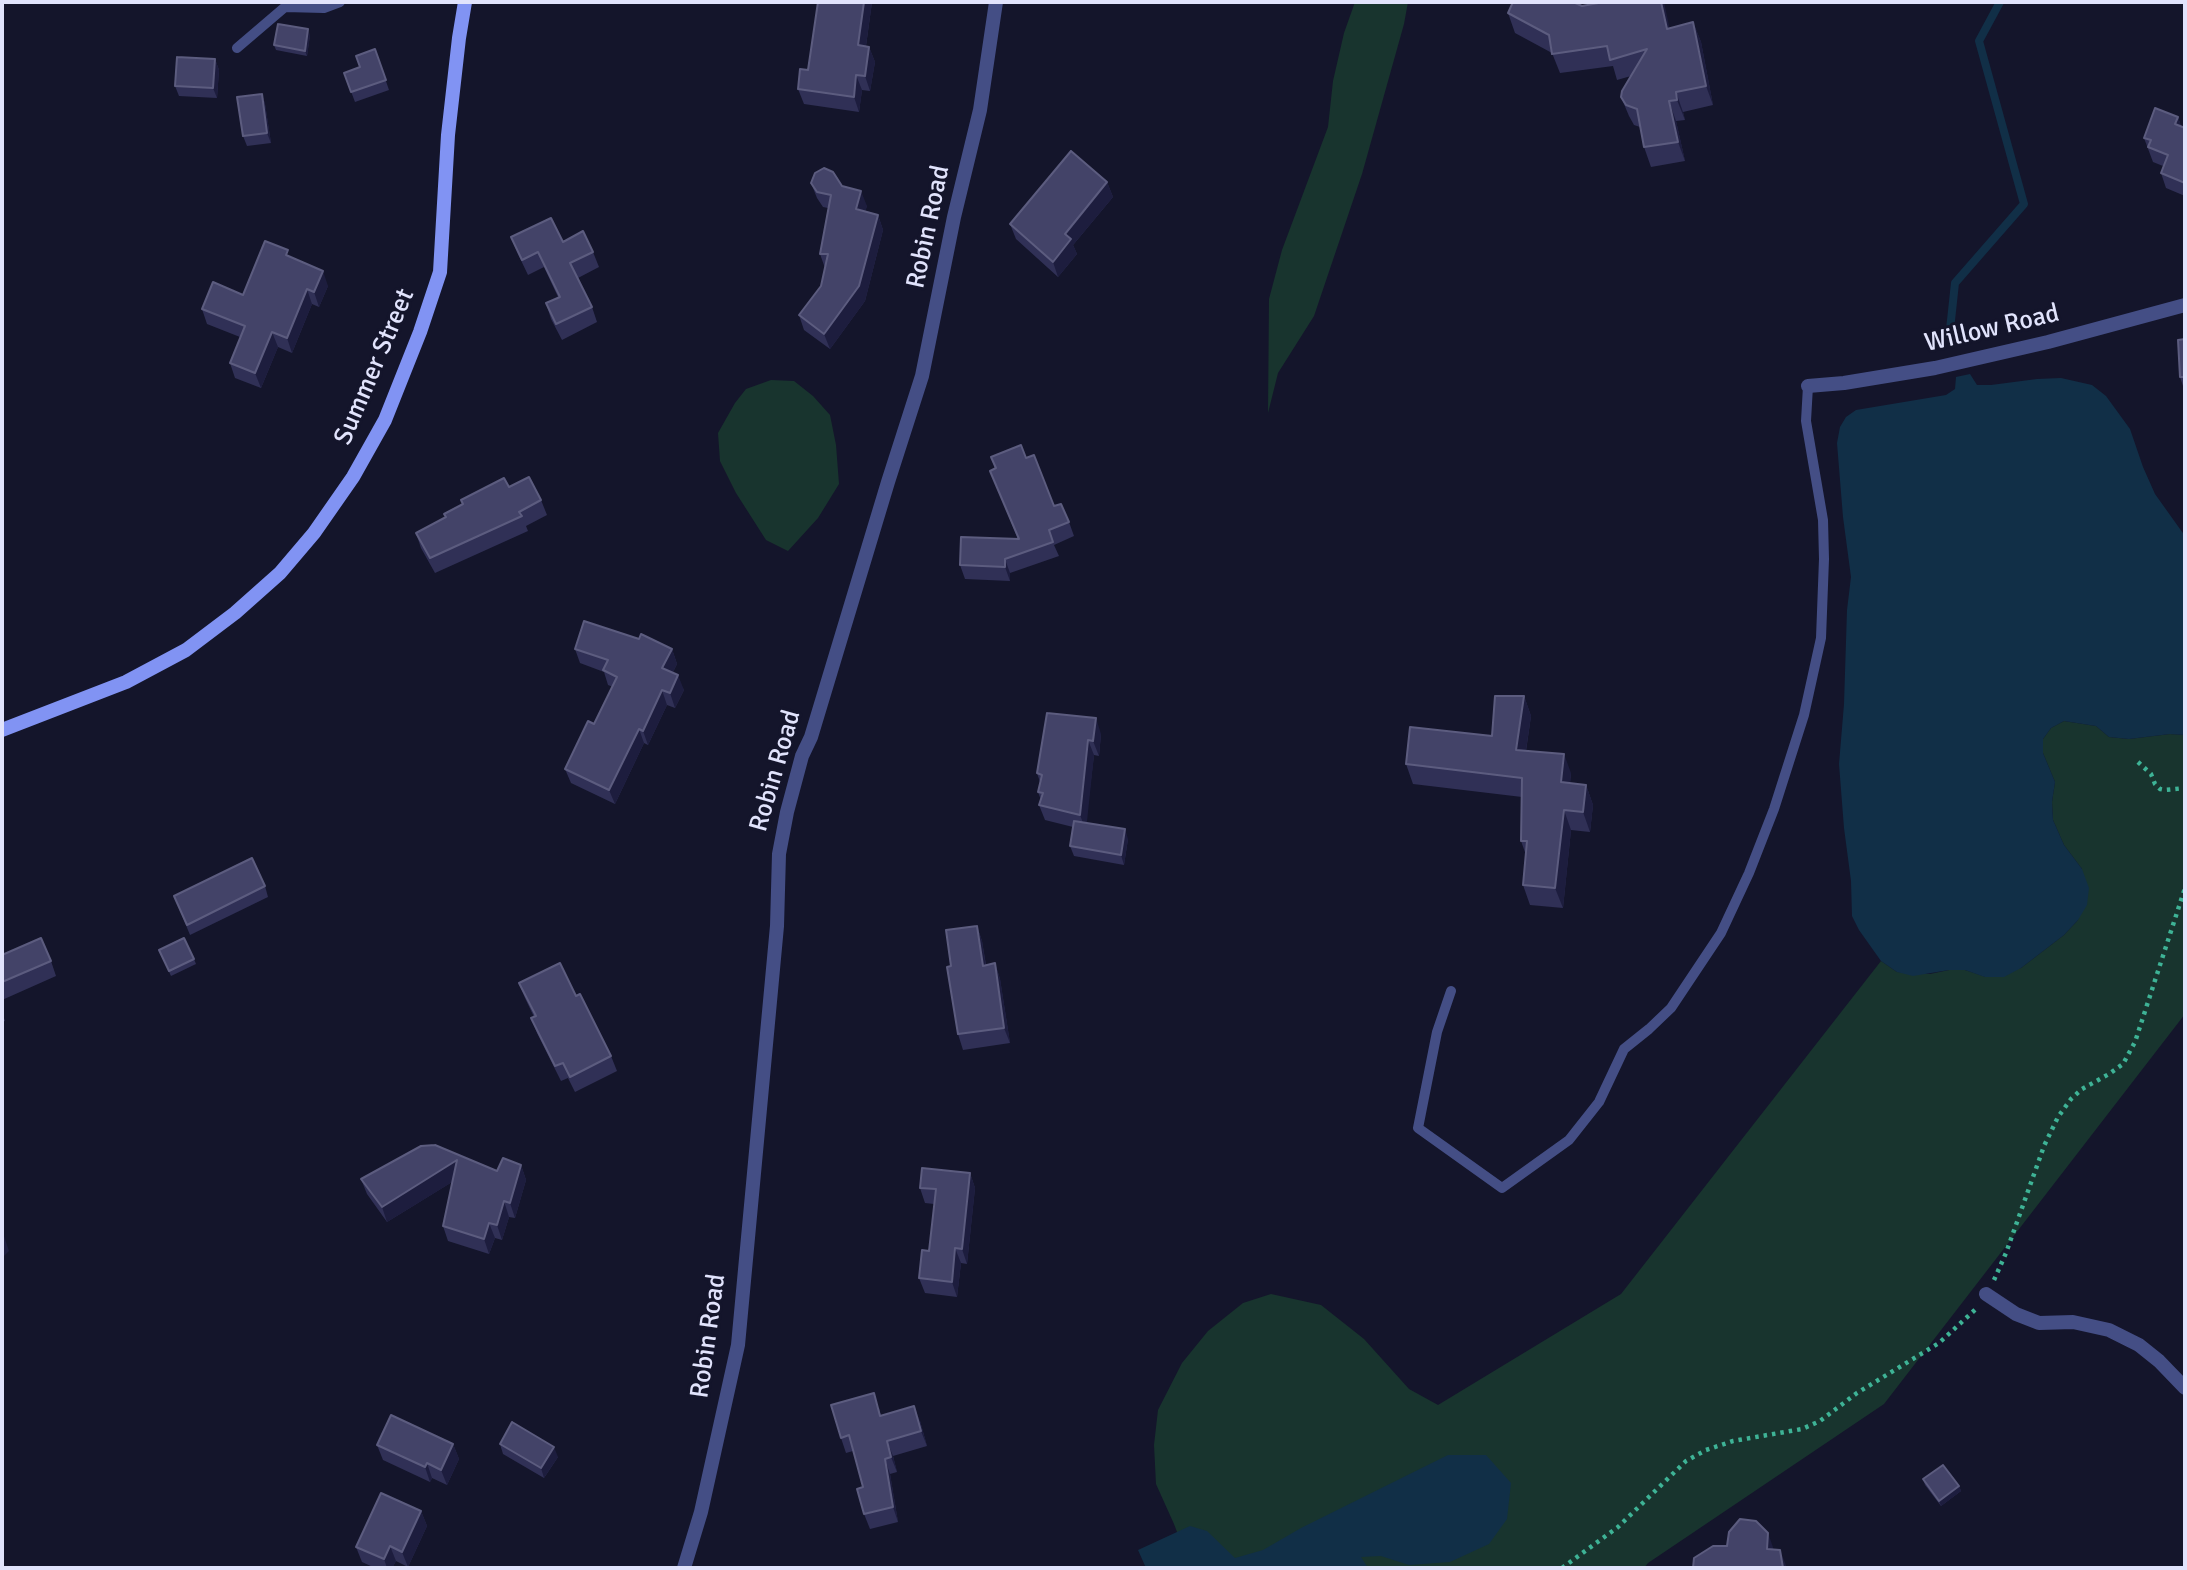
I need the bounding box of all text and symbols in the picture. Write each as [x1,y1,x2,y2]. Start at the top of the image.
street label: Robin Road [901,163,957,291]
street label: Summer Street [328,284,422,450]
street label: Willow Road [1922,298,2062,360]
street label: Robin Road [744,707,808,835]
street label: Robin Road [685,1272,733,1400]

